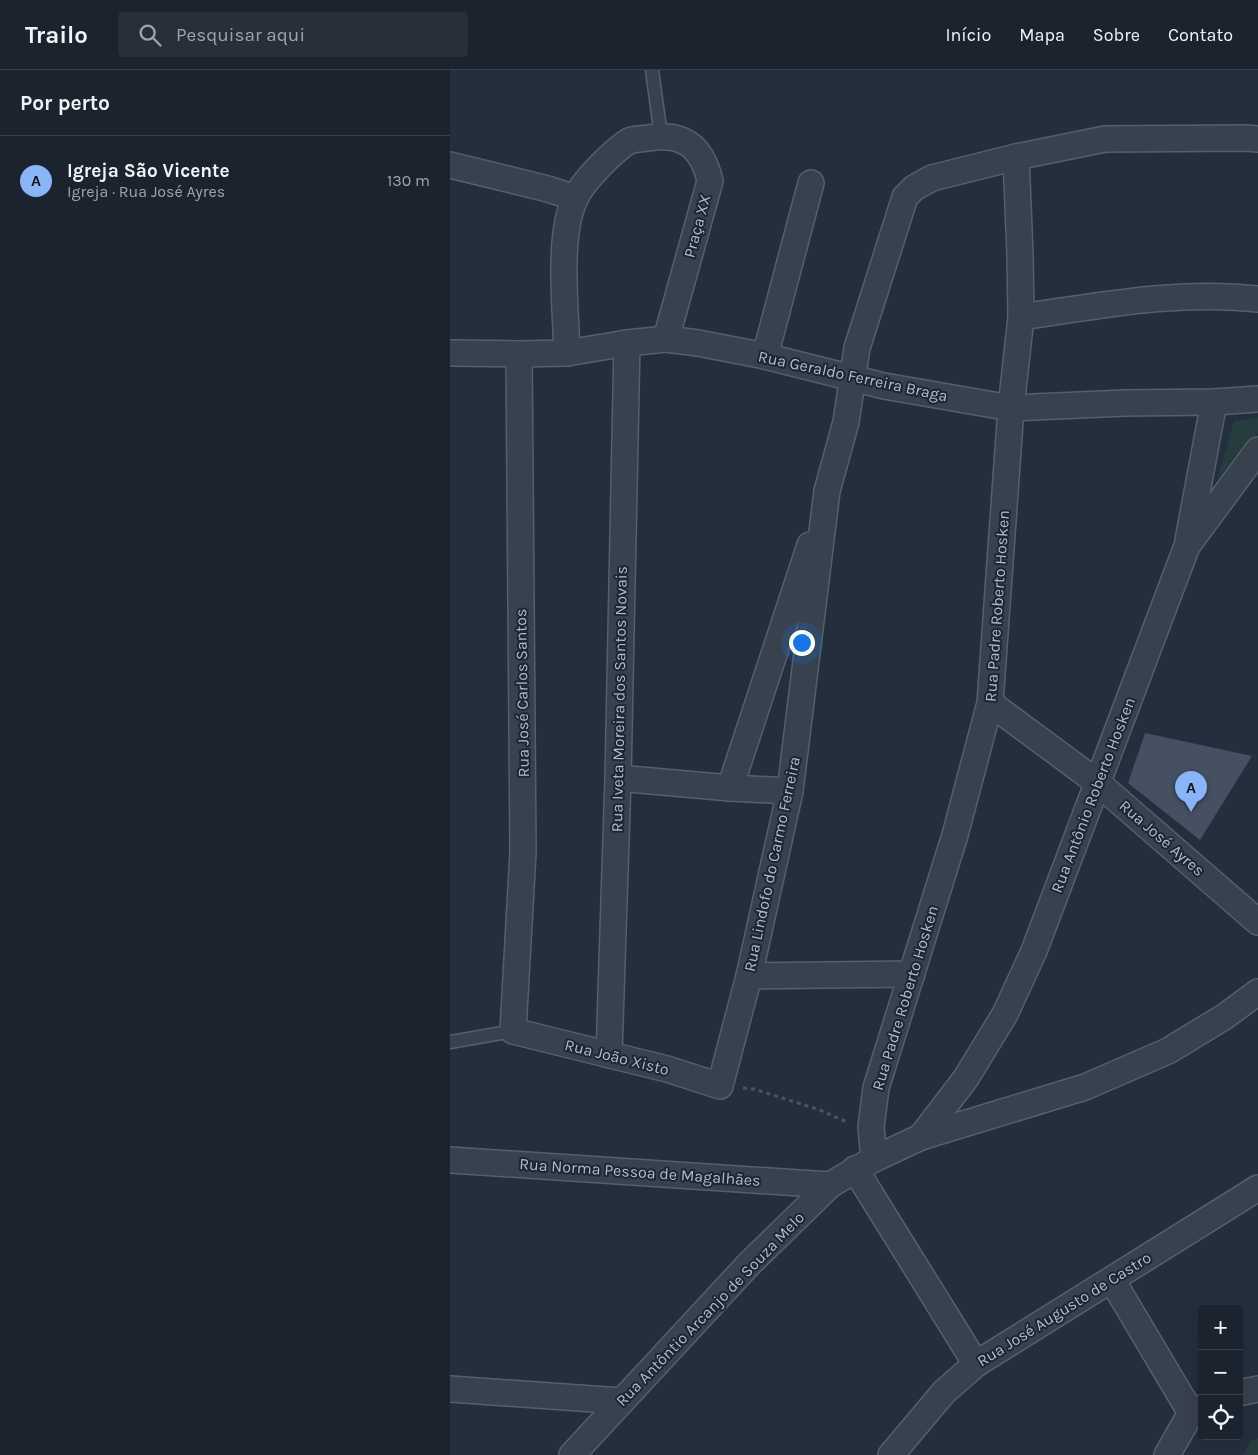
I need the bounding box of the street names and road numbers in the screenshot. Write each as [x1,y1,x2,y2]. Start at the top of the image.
street label: Praça XX [679,192,715,260]
street label: Rua Geraldo Ferreira Braga [757,347,949,405]
street label: Rua Padre Roberto Hosken [981,509,1013,703]
street label: Rua Iveta Moreira dos Santos Novais [607,566,631,832]
street label: Rua José Carlos Santos [511,608,533,778]
street label: Rua Antônio Roberto Hosken [1047,695,1139,895]
street label: Rua Lindofo do Carmo Ferreira [740,755,804,973]
street label: Rua José Ayres [1116,796,1208,880]
street label: Rua Padre Roberto Hosken [868,903,942,1093]
street label: Rua João Xisto [563,1035,671,1079]
street label: Rua Norma Pessoa de Magalhães [519,1154,761,1190]
street label: Rua Antôntio Arcanjo de Souza Melo [612,1208,808,1410]
street label: Rua José Augusto de Castro [974,1248,1154,1370]

